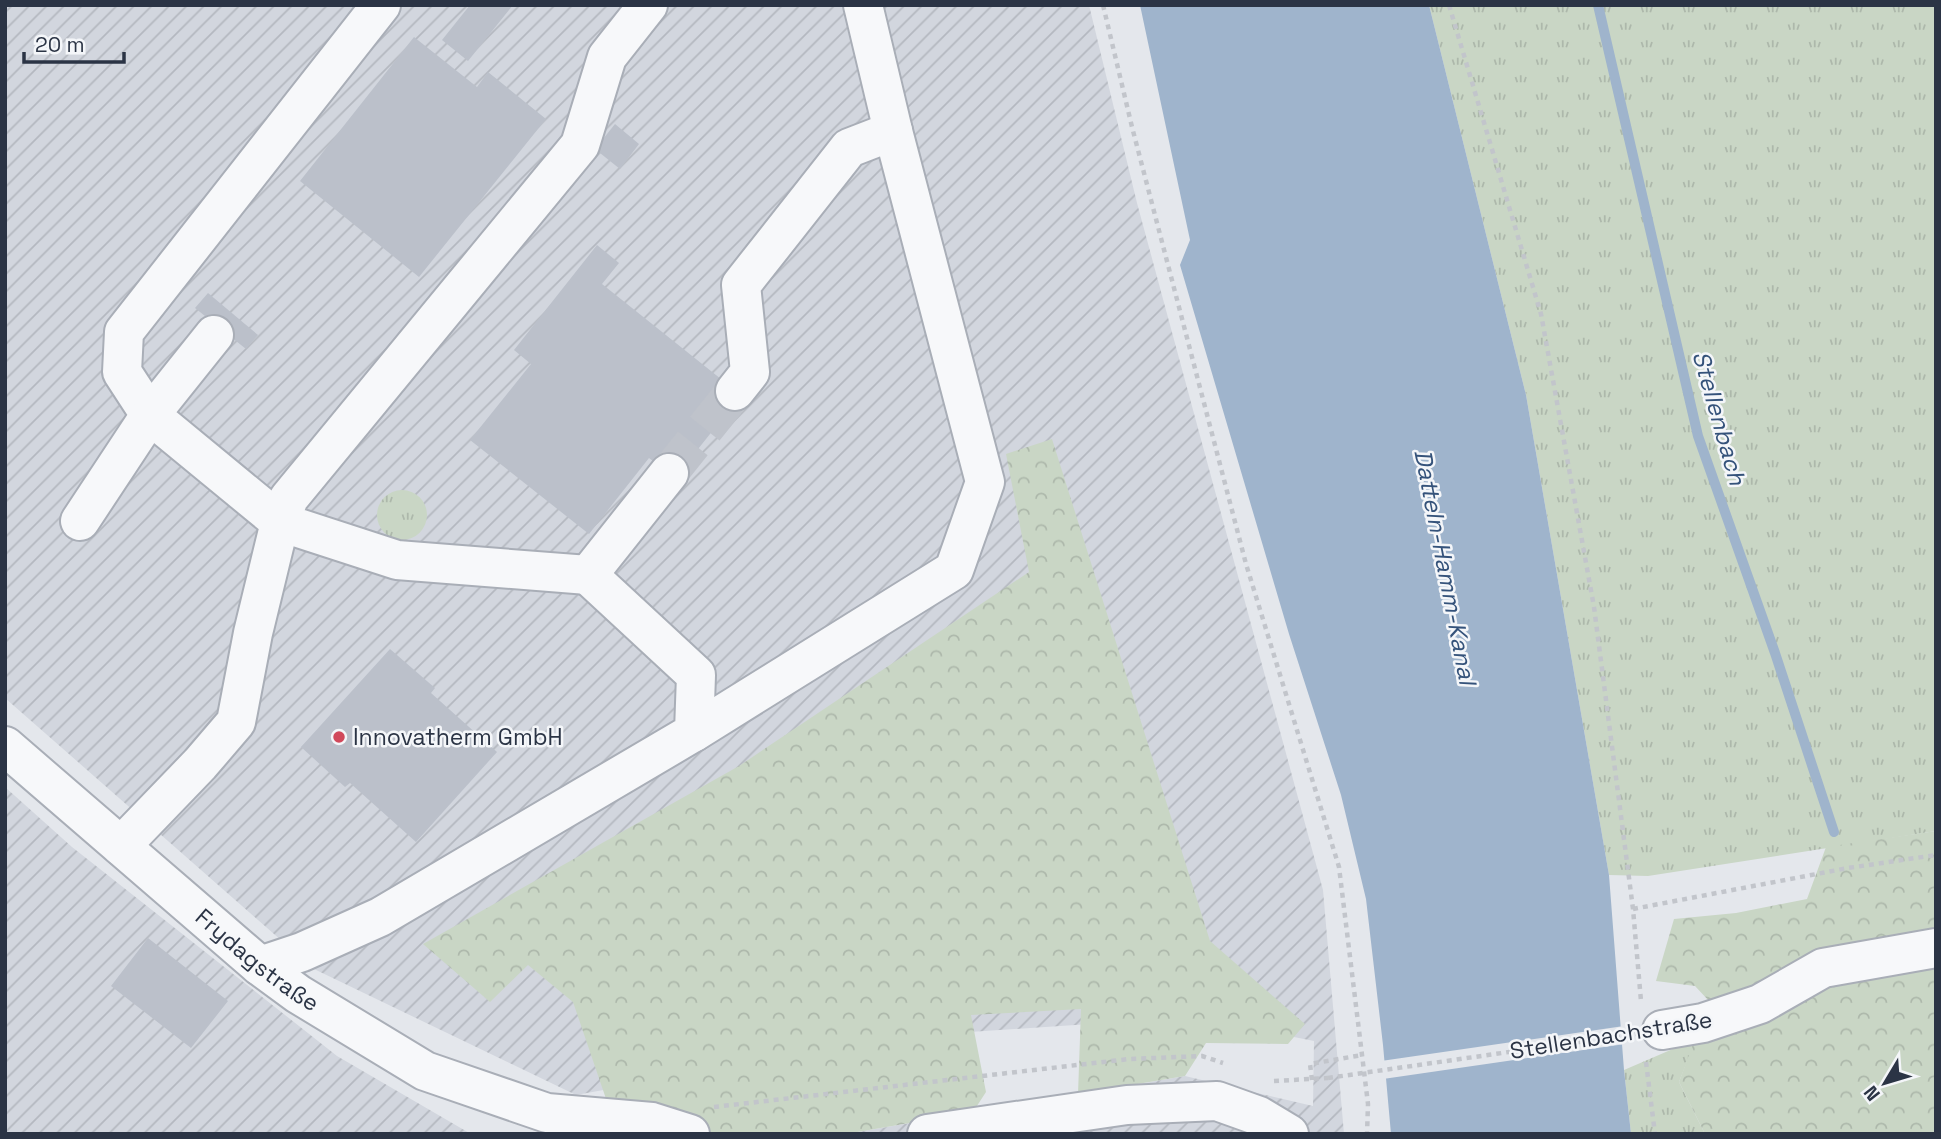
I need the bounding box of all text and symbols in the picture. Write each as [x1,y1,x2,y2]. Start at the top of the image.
scale bar [24,21,124,65]
text: 20 m [35,31,85,58]
water label: Stellenbach [1686,347,1754,490]
water label: Datteln-Hamm-Kanal [1407,447,1484,690]
place label: Innovatherm GmbH [353,722,563,752]
marker: Innovatherm GmbH [331,729,347,745]
street label: Frydagstraße [189,902,324,1018]
street label: Stellenbachstraße [1508,1004,1714,1066]
north arrow [1850,1048,1920,1118]
text: N [1858,1080,1886,1106]

